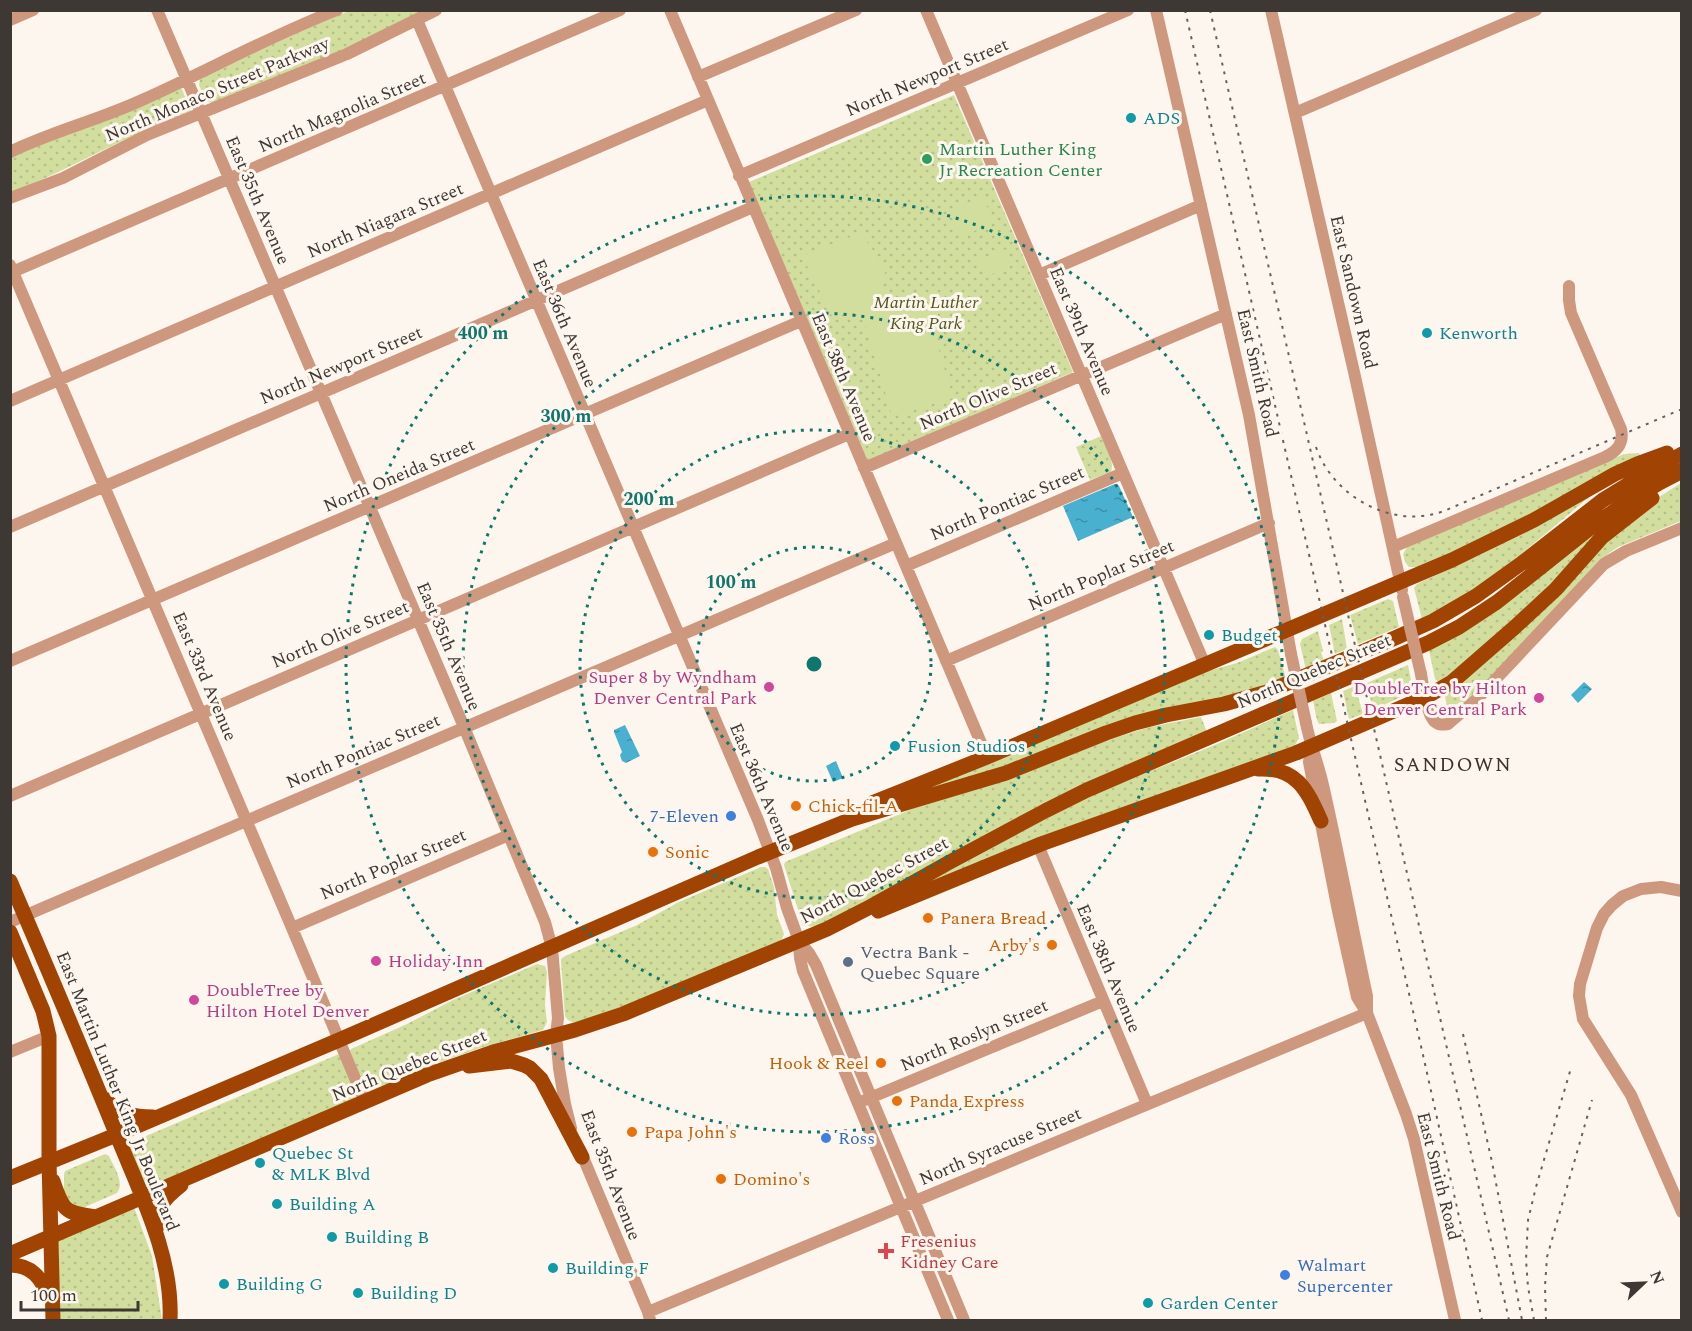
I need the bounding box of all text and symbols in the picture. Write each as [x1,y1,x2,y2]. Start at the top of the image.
street label: North Monaco Street Parkway [101,29,335,149]
street label: North Newport Street [842,31,1013,124]
street label: North Magnolia Street [254,65,430,160]
place label: ADS [1143,105,1180,132]
marker: ADS [1124,111,1138,125]
street label: East 35th Avenue [218,132,297,269]
place label: Martin Luther King Jr Recreation Center [939,136,1102,184]
marker: Martin Luther King Jr Recreation Center [920,152,934,166]
street label: North Niagara Street [303,175,468,266]
street label: East Sandown Road [1323,213,1384,372]
street label: East 36th Avenue [525,255,604,392]
street label: East 39th Avenue [1042,263,1121,400]
park label: Martin Luther King Park [874,289,979,337]
street label: East Smith Road [1230,306,1285,440]
street label: East 38th Avenue [804,309,883,446]
street label: North Newport Street [256,319,427,412]
text: 400 m [457,320,509,347]
place label: Kenworth [1439,320,1518,347]
marker: Kenworth [1420,326,1434,340]
street label: North Olive Street [915,355,1061,438]
text: 300 m [540,403,592,430]
street label: North Oneida Street [319,431,479,520]
street label: North Pontiac Street [926,459,1088,548]
text: 200 m [623,486,675,513]
street label: North Poplar Street [1024,532,1179,618]
text: 100 m [705,569,757,596]
street label: East 35th Avenue [409,578,488,715]
street label: North Olive Street [267,593,413,676]
street label: East 33rd Avenue [165,607,244,745]
place label: Budget [1221,622,1278,649]
street label: North Quebec Street [1233,627,1395,716]
marker: Budget [1202,628,1216,642]
centre of rings [804,654,824,674]
place label: Super 8 by Wyndham Denver Central Park [588,664,757,712]
place label: DoubleTree by Hilton Denver Central Park [1353,675,1527,723]
marker: Super 8 by Wyndham Denver Central Park [762,680,776,694]
marker: DoubleTree by Hilton Denver Central Park [1532,691,1546,705]
street label: North Pontiac Street [282,707,444,796]
street label: East 36th Avenue [722,719,801,856]
place label: Fusion Studios [907,733,1025,760]
marker: Fusion Studios [888,739,902,753]
district label: SANDOWN [1394,750,1512,780]
place label: Chick-fil-A [808,793,899,820]
marker: Chick-fil-A [789,799,803,813]
place label: 7-Eleven [650,803,719,830]
marker: 7-Eleven [724,809,738,823]
street label: North Poplar Street [316,821,471,907]
street label: North Quebec Street [795,830,953,931]
place label: Sonic [665,839,709,866]
marker: Sonic [646,845,660,859]
street label: East 38th Avenue [1069,900,1148,1037]
place label: Panera Bread [940,905,1046,932]
marker: Panera Bread [921,911,935,925]
place label: Arby's [988,932,1040,959]
marker: Arby's [1045,938,1059,952]
place label: Vectra Bank - Quebec Square [860,939,980,987]
street label: East Martin Luther King Jr Boulevard [49,947,186,1235]
place label: Holiday Inn [388,948,483,975]
marker: Holiday Inn [369,954,383,968]
marker: Vectra Bank - Quebec Square [841,955,855,969]
place label: DoubleTree by Hilton Hotel Denver [206,977,369,1025]
street label: North Roslyn Street [896,992,1052,1079]
marker: DoubleTree by Hilton Hotel Denver [187,993,201,1007]
street label: North Quebec Street [328,1022,491,1109]
place label: Hook & Reel [769,1050,869,1077]
marker: Hook & Reel [874,1056,888,1070]
place label: Panda Express [909,1088,1025,1115]
marker: Panda Express [890,1094,904,1108]
street label: North Syracuse Street [915,1100,1086,1193]
street label: East 35th Avenue [573,1106,648,1244]
street label: East Smith Road [1410,1109,1468,1243]
place label: Papa John's [644,1119,737,1146]
marker: Papa John's [625,1125,639,1139]
place label: Ross [838,1125,875,1152]
marker: Ross [819,1131,833,1145]
place label: Quebec St & MLK Blvd [272,1140,371,1188]
marker: Quebec St & MLK Blvd [253,1156,267,1170]
place label: Domino's [733,1166,810,1193]
marker: Domino's [714,1172,728,1186]
place label: Building A [289,1191,376,1218]
marker: Building A [270,1197,284,1211]
place label: Building B [344,1224,429,1251]
place label: Fresenius Kidney Care [900,1228,999,1276]
marker: Building B [325,1230,339,1244]
marker: Fresenius Kidney Care [877,1242,895,1260]
place label: Walmart Supercenter [1297,1252,1393,1300]
north arrow [1614,1253,1674,1313]
place label: Building F [565,1255,649,1282]
marker: Building F [546,1261,560,1275]
text: N [1643,1267,1670,1288]
marker: Walmart Supercenter [1278,1268,1292,1282]
place label: Building G [236,1271,323,1298]
scale bar [21,1274,138,1312]
marker: Building G [217,1277,231,1291]
place label: Building D [370,1280,457,1307]
text: 100 m [30,1282,77,1309]
marker: Building D [351,1286,365,1300]
place label: Garden Center [1160,1290,1278,1317]
marker: Garden Center [1141,1296,1155,1310]

